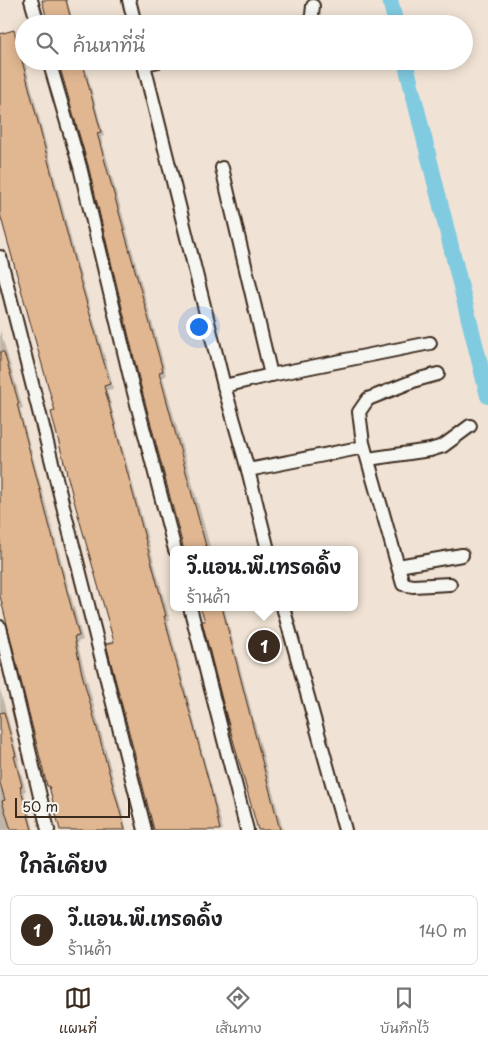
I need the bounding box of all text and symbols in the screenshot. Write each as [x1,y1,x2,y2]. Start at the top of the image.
search box [15,15,473,70]
icon: search [33,29,61,57]
text: ค้นหาที่นี่ [73,30,145,58]
your location [186,314,212,340]
popup [170,546,358,611]
text: วี.แอน.พี.เทรดดิ้ง [187,552,341,580]
text: ร้านค้า [187,584,230,608]
pin: 1 [248,627,280,665]
scale bar [15,795,130,818]
text: 50 m [22,796,58,817]
text: ใกล้เคียง [20,848,107,880]
text: วี.แอน.พี.เทรดดิ้ง [68,904,223,932]
text: 1 [33,918,41,942]
text: 140 m [419,918,467,942]
text: ร้านค้า [68,936,112,960]
tab: แผนที่ [59,984,97,1038]
tab: เส้นทาง [215,984,261,1038]
tab: บันทึกไว้ [380,984,429,1038]

